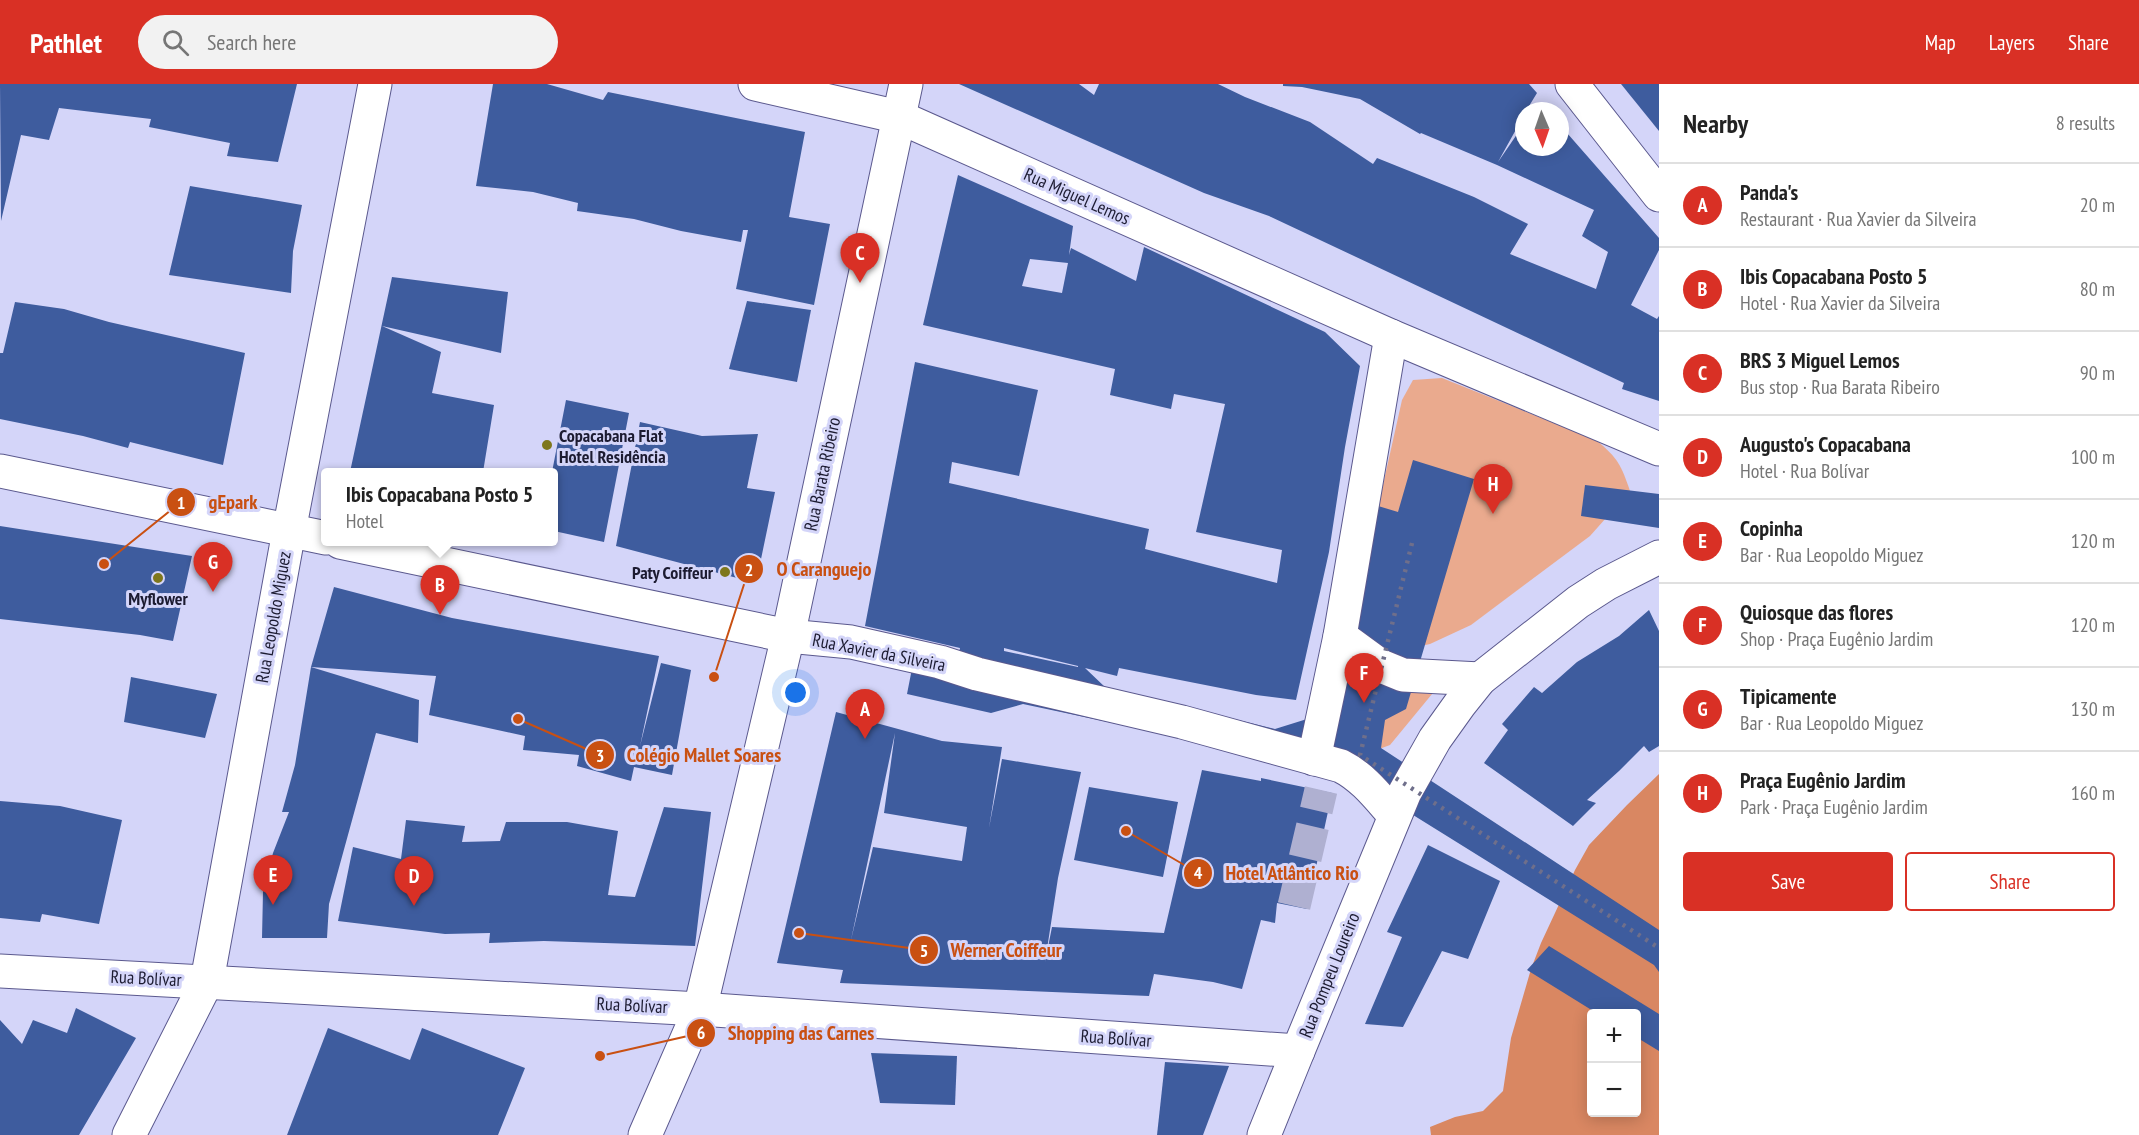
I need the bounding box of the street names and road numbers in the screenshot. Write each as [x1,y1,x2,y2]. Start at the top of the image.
street label: Rua Miguel Lemos [1020,162,1134,230]
street label: Rua Barata Ribeiro [799,415,845,533]
street label: Rua Leopoldo Miguez [250,549,296,685]
street label: Rua Xavier da Silveira [811,628,947,676]
street label: Rua Pompeu Loureiro [1293,909,1365,1041]
street label: Rua Bolívar [110,965,182,991]
street label: Rua Bolívar [596,992,668,1018]
street label: Rua Bolívar [1080,1024,1152,1052]

